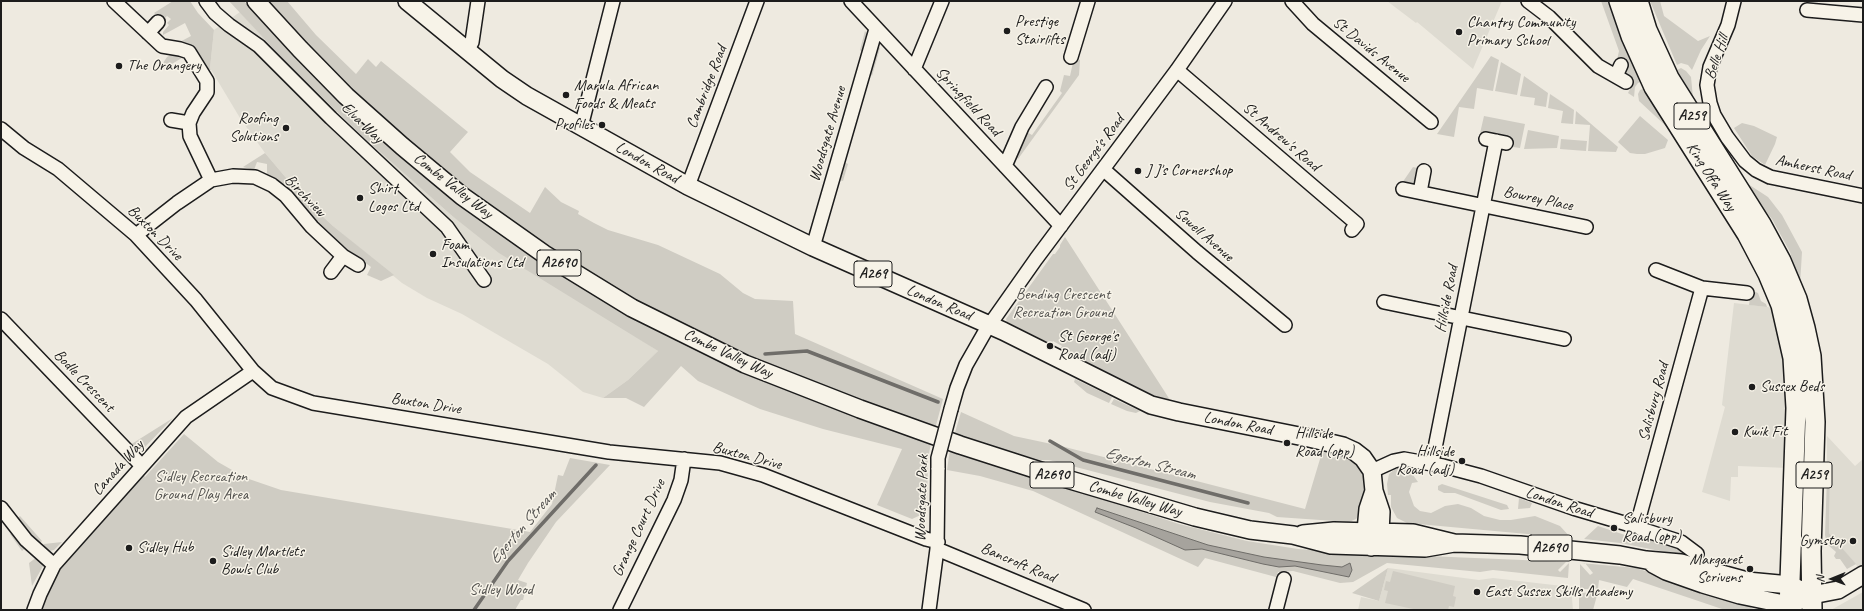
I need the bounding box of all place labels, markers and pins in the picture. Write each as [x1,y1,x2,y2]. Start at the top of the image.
place label: Prestige Stairlifts [1015,12,1065,50]
place label: Chantry Community Primary School [1467,13,1575,51]
marker: Prestige Stairlifts [1002,26,1012,36]
marker: Chantry Community Primary School [1454,27,1464,37]
place label: The Orangery [127,56,201,76]
marker: The Orangery [114,61,124,71]
place label: Marula African Foods & Meats [574,76,658,114]
marker: Marula African Foods & Meats [561,90,571,100]
place label: Roofing Solutions [230,109,278,147]
place label: Profiles [554,115,594,135]
marker: Profiles [597,120,607,130]
marker: Roofing Solutions [281,123,291,133]
place label: J J's Cornershop [1146,161,1232,181]
marker: J J's Cornershop [1133,166,1143,176]
place label: Shirt Logos Ltd [368,179,419,217]
marker: Shirt Logos Ltd [355,193,365,203]
place label: Foam Insulations Ltd [441,235,524,273]
marker: Foam Insulations Ltd [428,249,438,259]
place label: St George's Road (adj) [1058,327,1118,365]
marker: St George's Road (adj) [1045,341,1055,351]
place label: Sussex Beds [1760,377,1824,397]
marker: Sussex Beds [1747,382,1757,392]
place label: Kwik Fit [1743,422,1787,442]
place label: Hillside Road (opp) [1295,424,1354,462]
marker: Kwik Fit [1730,427,1740,437]
marker: Hillside Road (opp) [1282,438,1292,448]
place label: Hillside Road (adj) [1396,442,1454,480]
marker: Hillside Road (adj) [1457,456,1467,466]
place label: Salisbury Road (opp) [1622,509,1681,547]
marker: Salisbury Road (opp) [1609,523,1619,533]
place label: Gymstop [1800,531,1845,551]
marker: Gymstop [1848,536,1858,546]
place label: Sidley Hub [137,538,193,558]
place label: Sidley Martlets Bowls Club [221,542,304,580]
marker: Sidley Hub [124,543,134,553]
place label: Margaret Scrivens [1689,550,1742,588]
marker: Sidley Martlets Bowls Club [208,556,218,566]
marker: Margaret Scrivens [1745,564,1755,574]
place label: East Sussex Skills Academy [1485,582,1632,602]
marker: East Sussex Skills Academy [1472,587,1482,597]

